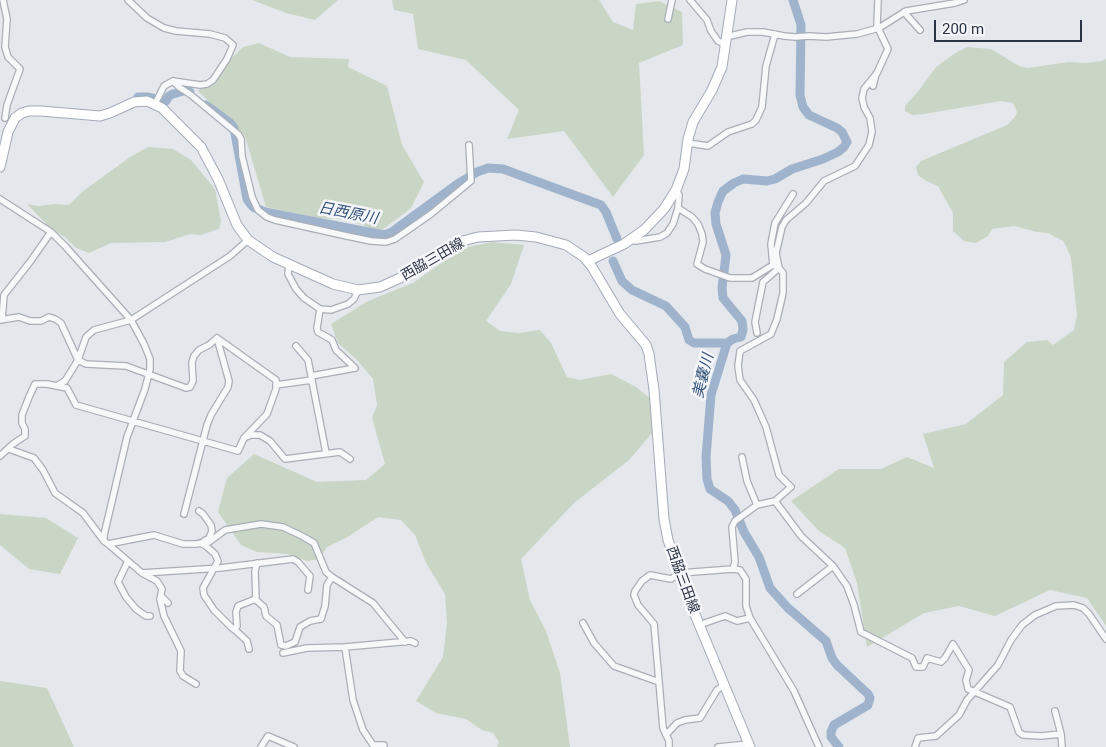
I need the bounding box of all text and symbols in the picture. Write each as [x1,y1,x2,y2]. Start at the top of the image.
scale bar [936,10,1084,42]
text: 200 m [942,20,984,38]
water label: 日西原川 [317,199,379,229]
street label: 西脇三田線 [398,235,468,285]
water label: 美嚢川 [690,352,718,400]
street label: 西脇三田線 [662,544,702,616]

